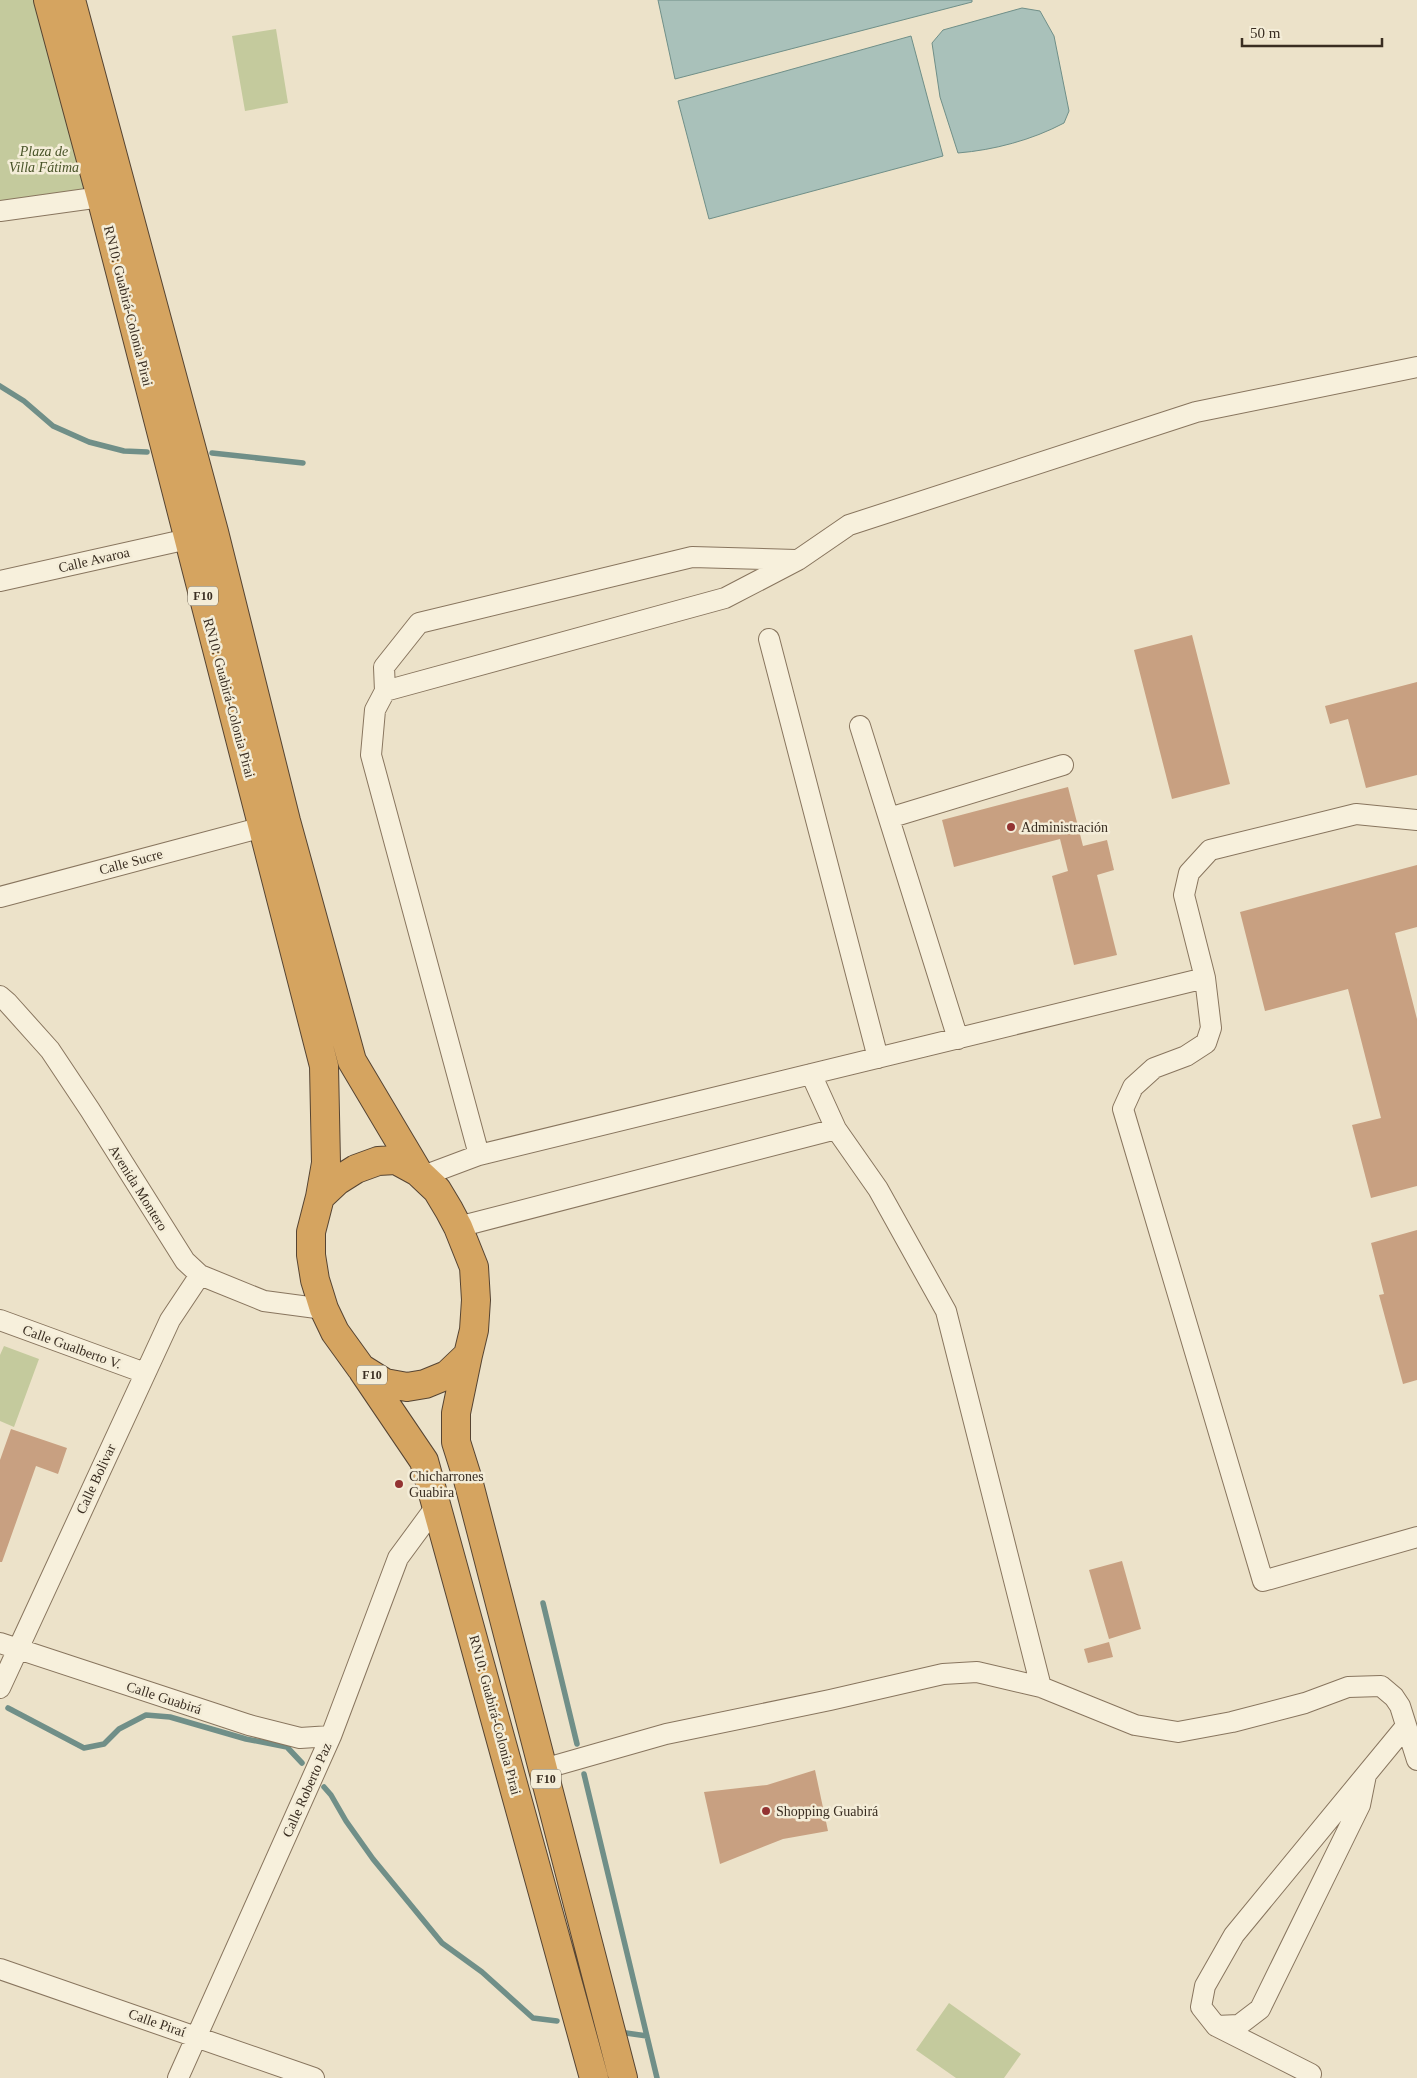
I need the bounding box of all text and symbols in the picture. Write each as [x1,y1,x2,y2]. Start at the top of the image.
scale bar [1242,15,1382,47]
text: 50 m [1250,25,1281,41]
park label: Plaza de Villa Fátima [9,144,79,175]
street label: RN10: Guabirá-Colonia Pirai [101,224,155,388]
street label: Calle Avaroa [57,544,132,575]
road number: F10 [188,586,218,606]
street label: RN10: Guabirá-Colonia Pirai [200,616,258,780]
place label: Administración [1021,820,1108,835]
marker: Administración [1005,821,1017,833]
street label: Calle Sucre [98,846,164,878]
street label: Avenida Montero [106,1142,170,1234]
street label: Calle Gualberto V. [21,1322,123,1372]
road number: F10 [357,1366,387,1384]
street label: Calle Bolivar [73,1442,119,1516]
place label: Chicharrones Guabira [409,1469,484,1500]
marker: Chicharrones Guabira [393,1478,405,1490]
street label: RN10: Guabirá-Colonia Pirai [466,1633,524,1797]
street label: Calle Guabirá [125,1679,204,1717]
street label: Calle Roberto Paz [279,1740,335,1840]
road number: F10 [531,1770,561,1788]
place label: Shopping Guabirá [776,1804,879,1819]
marker: Shopping Guabirá [760,1805,772,1817]
street label: Calle Piraí [126,2006,188,2040]

